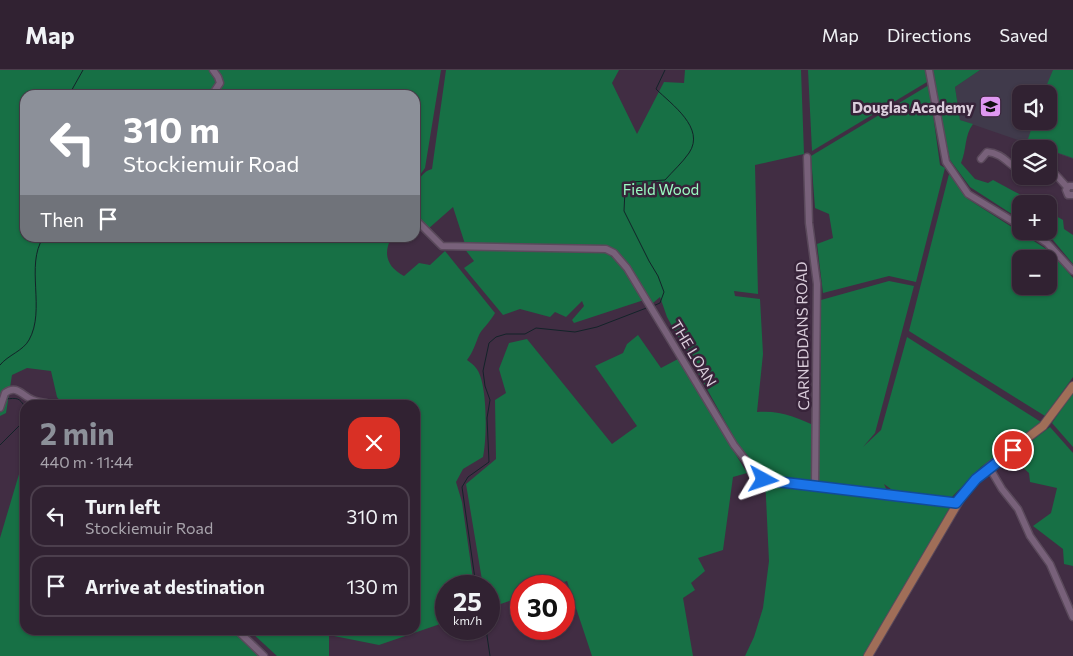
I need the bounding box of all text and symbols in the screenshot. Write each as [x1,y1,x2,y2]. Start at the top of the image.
text: Map [25,20,75,49]
text: Map [822,24,859,46]
text: Directions [887,24,971,46]
text: Saved [999,24,1048,46]
map controls [1012,85,1057,295]
button: sound [1012,85,1057,130]
school or university icon: Douglas Academy [978,95,1002,119]
place label: Douglas Academy [852,98,975,116]
text: 310 m [123,107,220,150]
icon: left [40,110,105,175]
button: layers [1012,140,1057,185]
text: Stockiemuir Road [123,150,299,177]
park label: Field Wood [623,180,699,198]
button: + [1012,195,1057,240]
icon: arrive [94,205,122,233]
text: Then [40,208,84,231]
button: − [1012,250,1057,295]
street label: CARNEDDANS ROAD [792,261,812,411]
street label: THE LOAN [667,316,721,390]
text: 2 min [40,414,115,451]
button: close [348,417,400,469]
pin [992,429,1034,471]
icon: arrive [999,436,1027,464]
text: 440 m · 11:44 [40,452,133,471]
position arrow [737,453,789,505]
text: Turn left [85,495,160,518]
icon: left [42,502,70,530]
text: 310 m [346,505,398,528]
text: Stockiemuir Road [85,518,213,537]
icon: arrive [42,572,70,600]
text: Arrive at destination [85,575,265,598]
text: 130 m [346,575,398,598]
speed limit sign: 30 [510,575,575,640]
text: 25 [453,586,482,616]
text: km/h [453,613,482,627]

